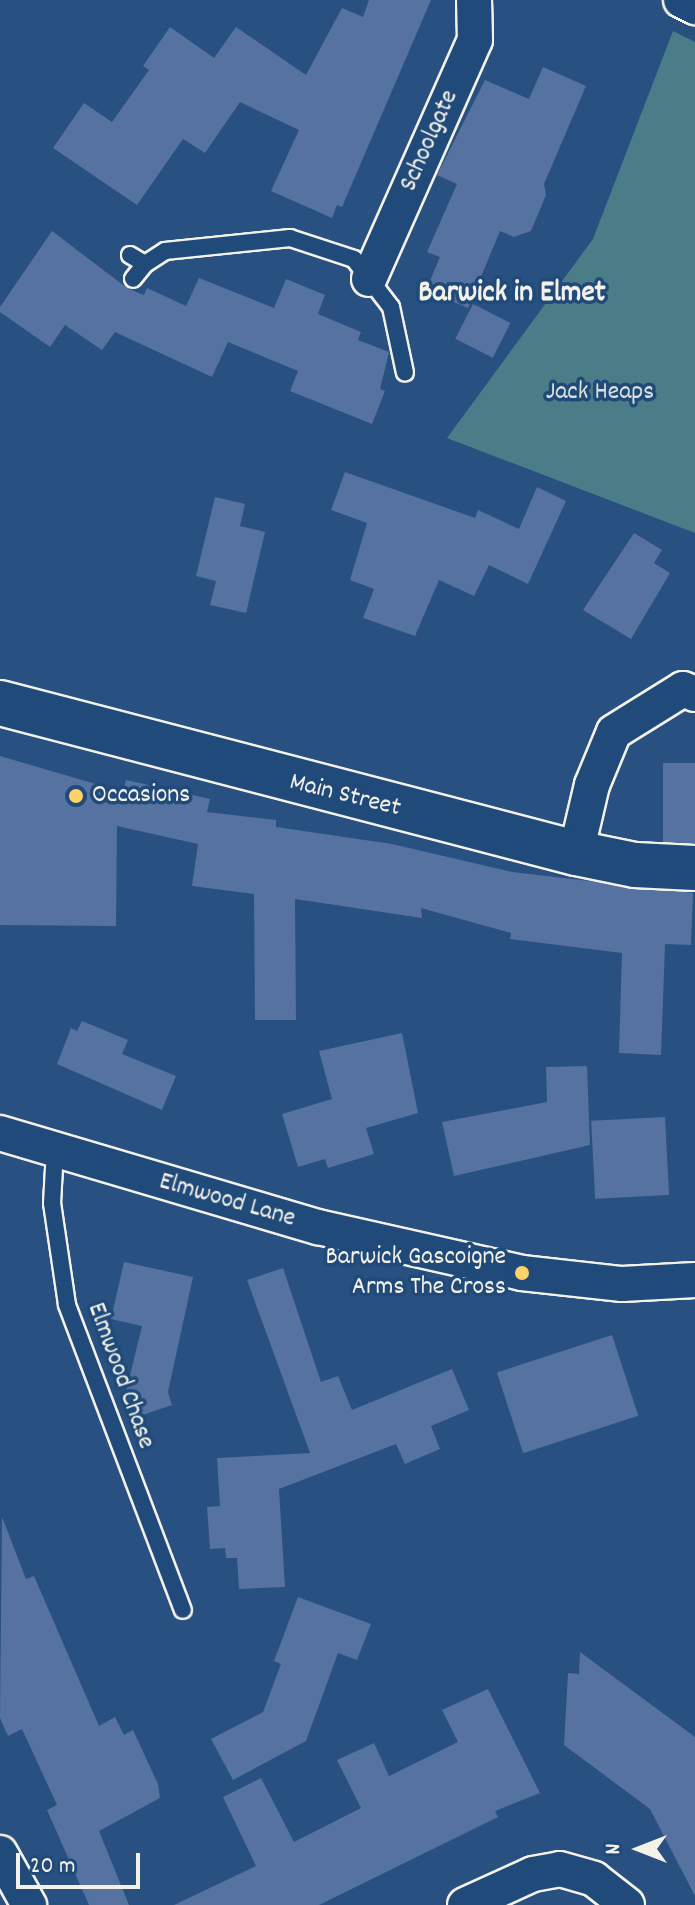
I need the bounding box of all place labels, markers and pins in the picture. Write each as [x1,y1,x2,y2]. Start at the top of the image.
place label: Occasions [92,780,190,812]
marker: Occasions [67,787,85,805]
place label: Barwick Gascoigne Arms The Cross [325,1242,506,1304]
marker: Barwick Gascoigne Arms The Cross [513,1264,531,1282]

